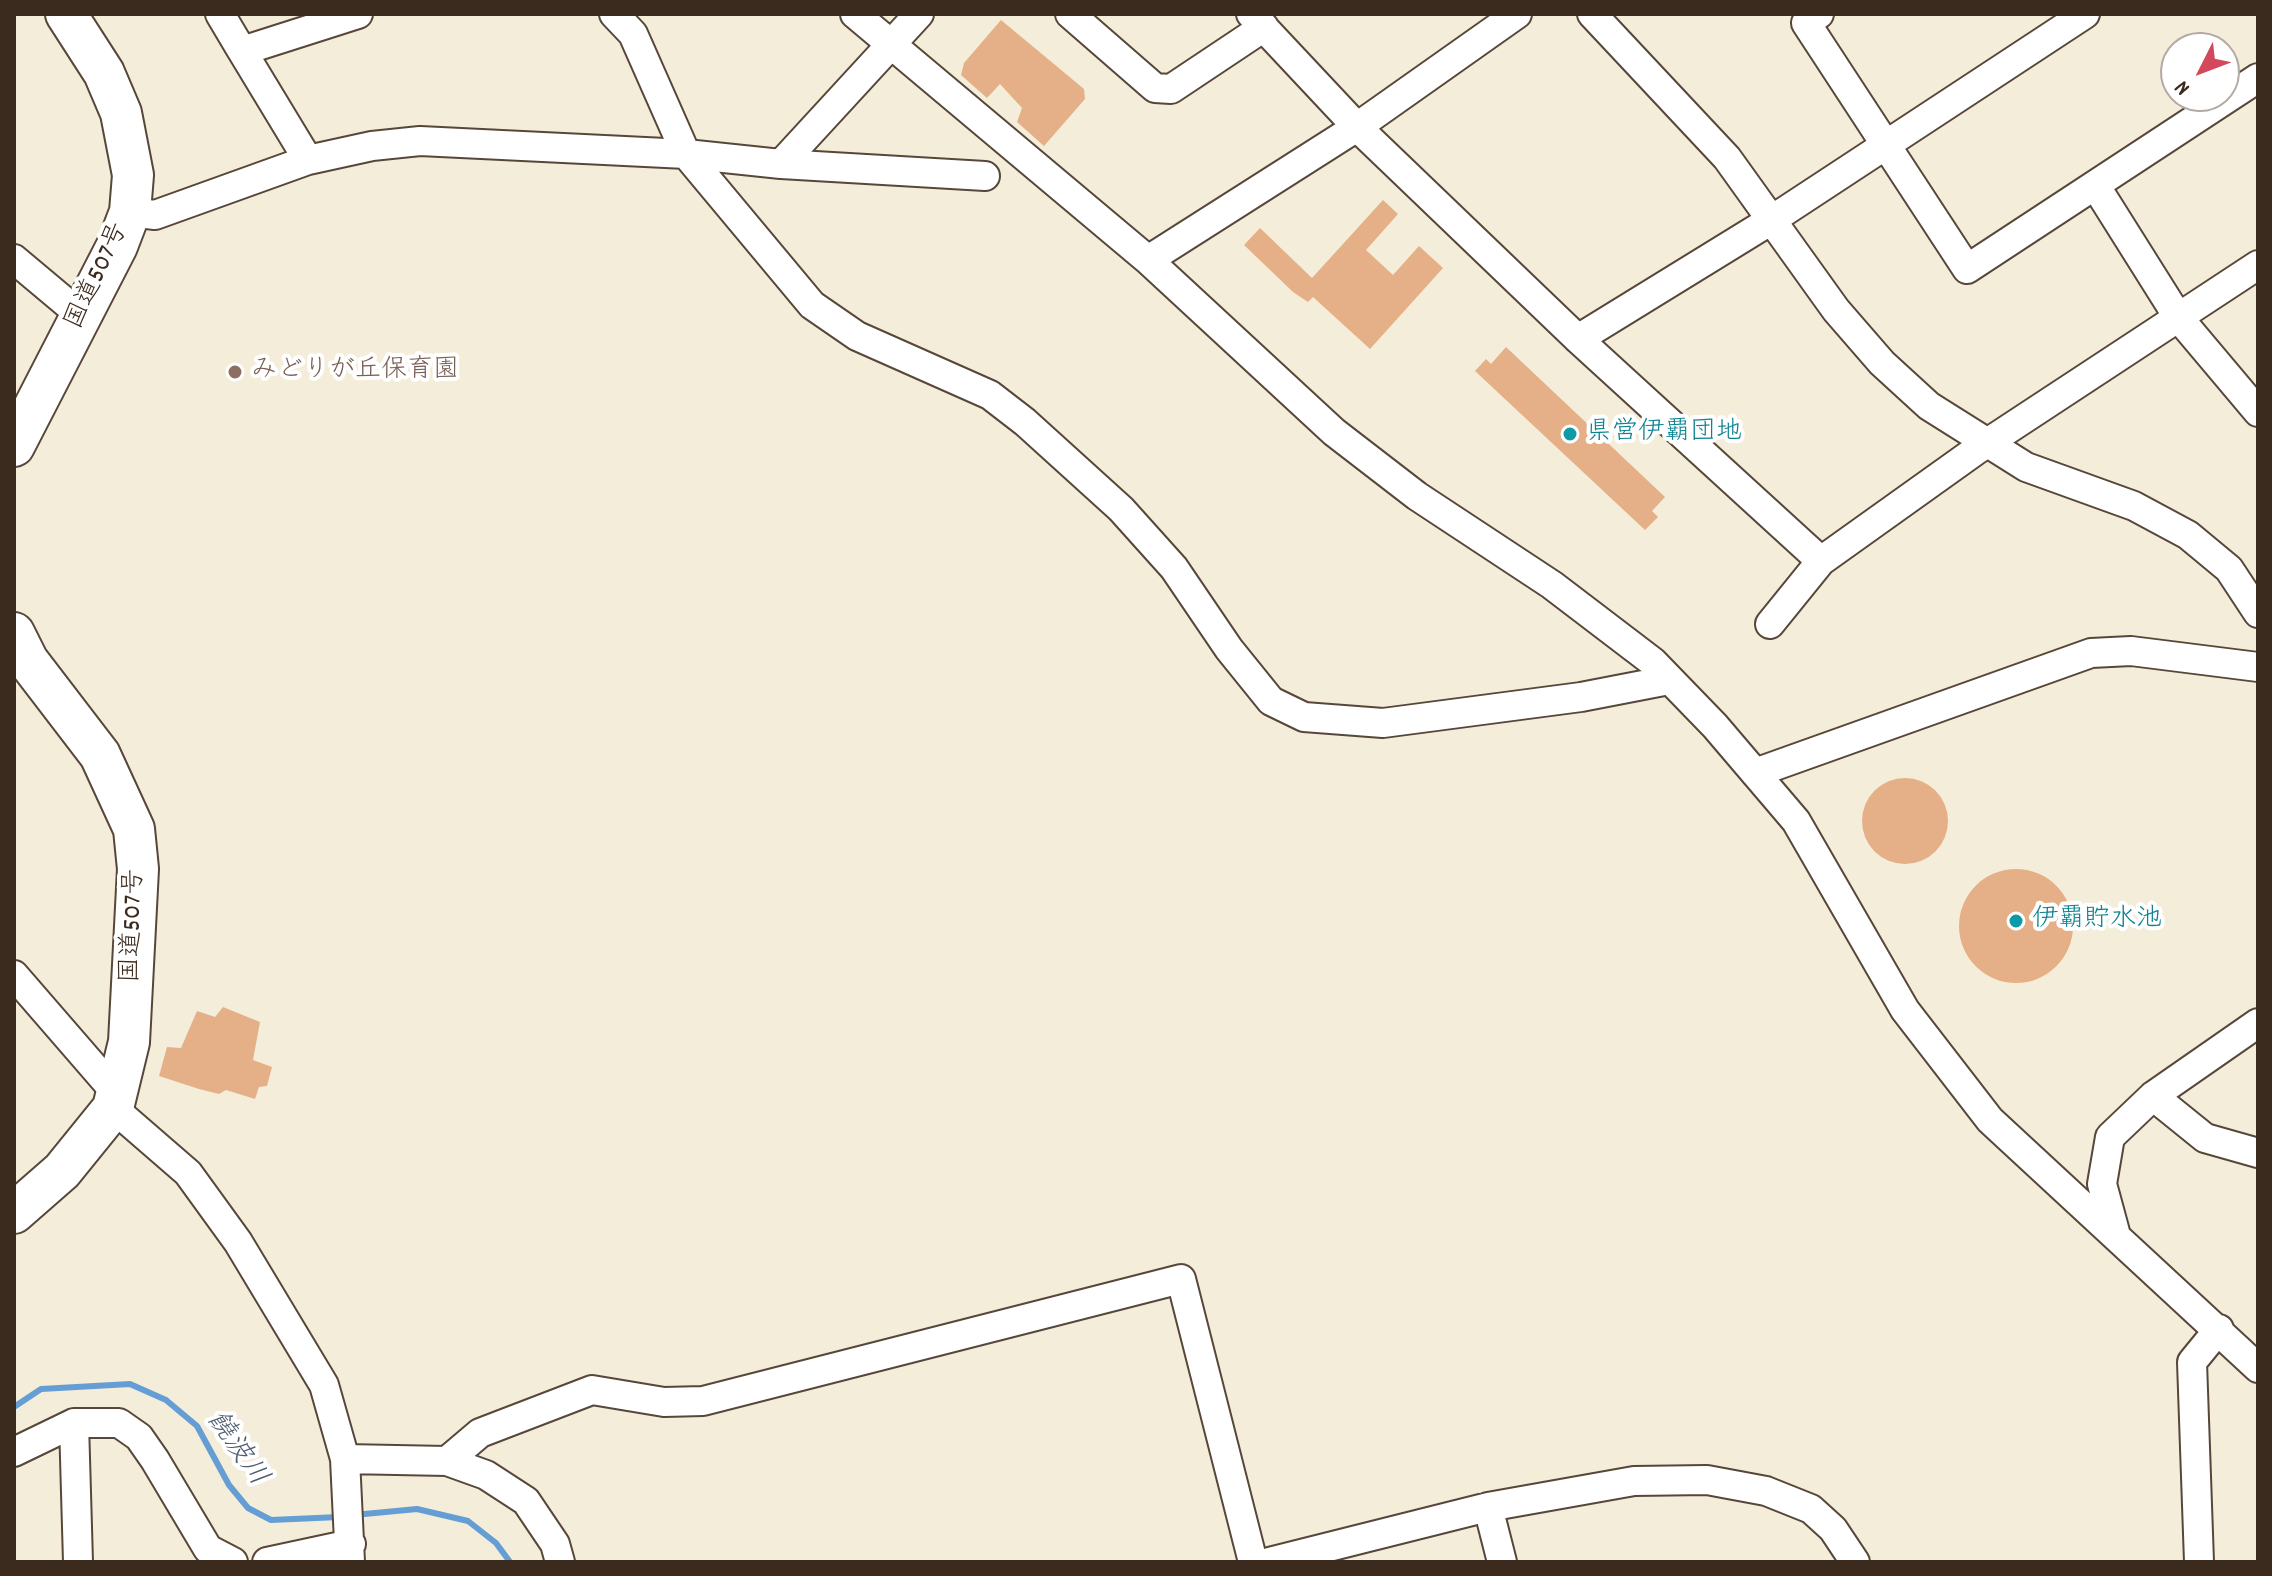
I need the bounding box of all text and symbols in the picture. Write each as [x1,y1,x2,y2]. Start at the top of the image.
north arrow [2160,32,2240,112]
text: N [2168,73,2198,101]
street label: 国道507号 [61,219,137,335]
place label: みどりが丘保育園 [251,356,459,388]
marker: みどりが丘保育園 [226,363,244,381]
place label: 県営伊覇団地 [1586,418,1742,450]
marker: 県営伊覇団地 [1561,425,1579,443]
street label: 国道507号 [117,868,153,984]
place label: 伊覇貯水池 [2032,905,2162,937]
marker: 伊覇貯水池 [2007,912,2025,930]
water label: 饒波川 [197,1406,273,1494]

